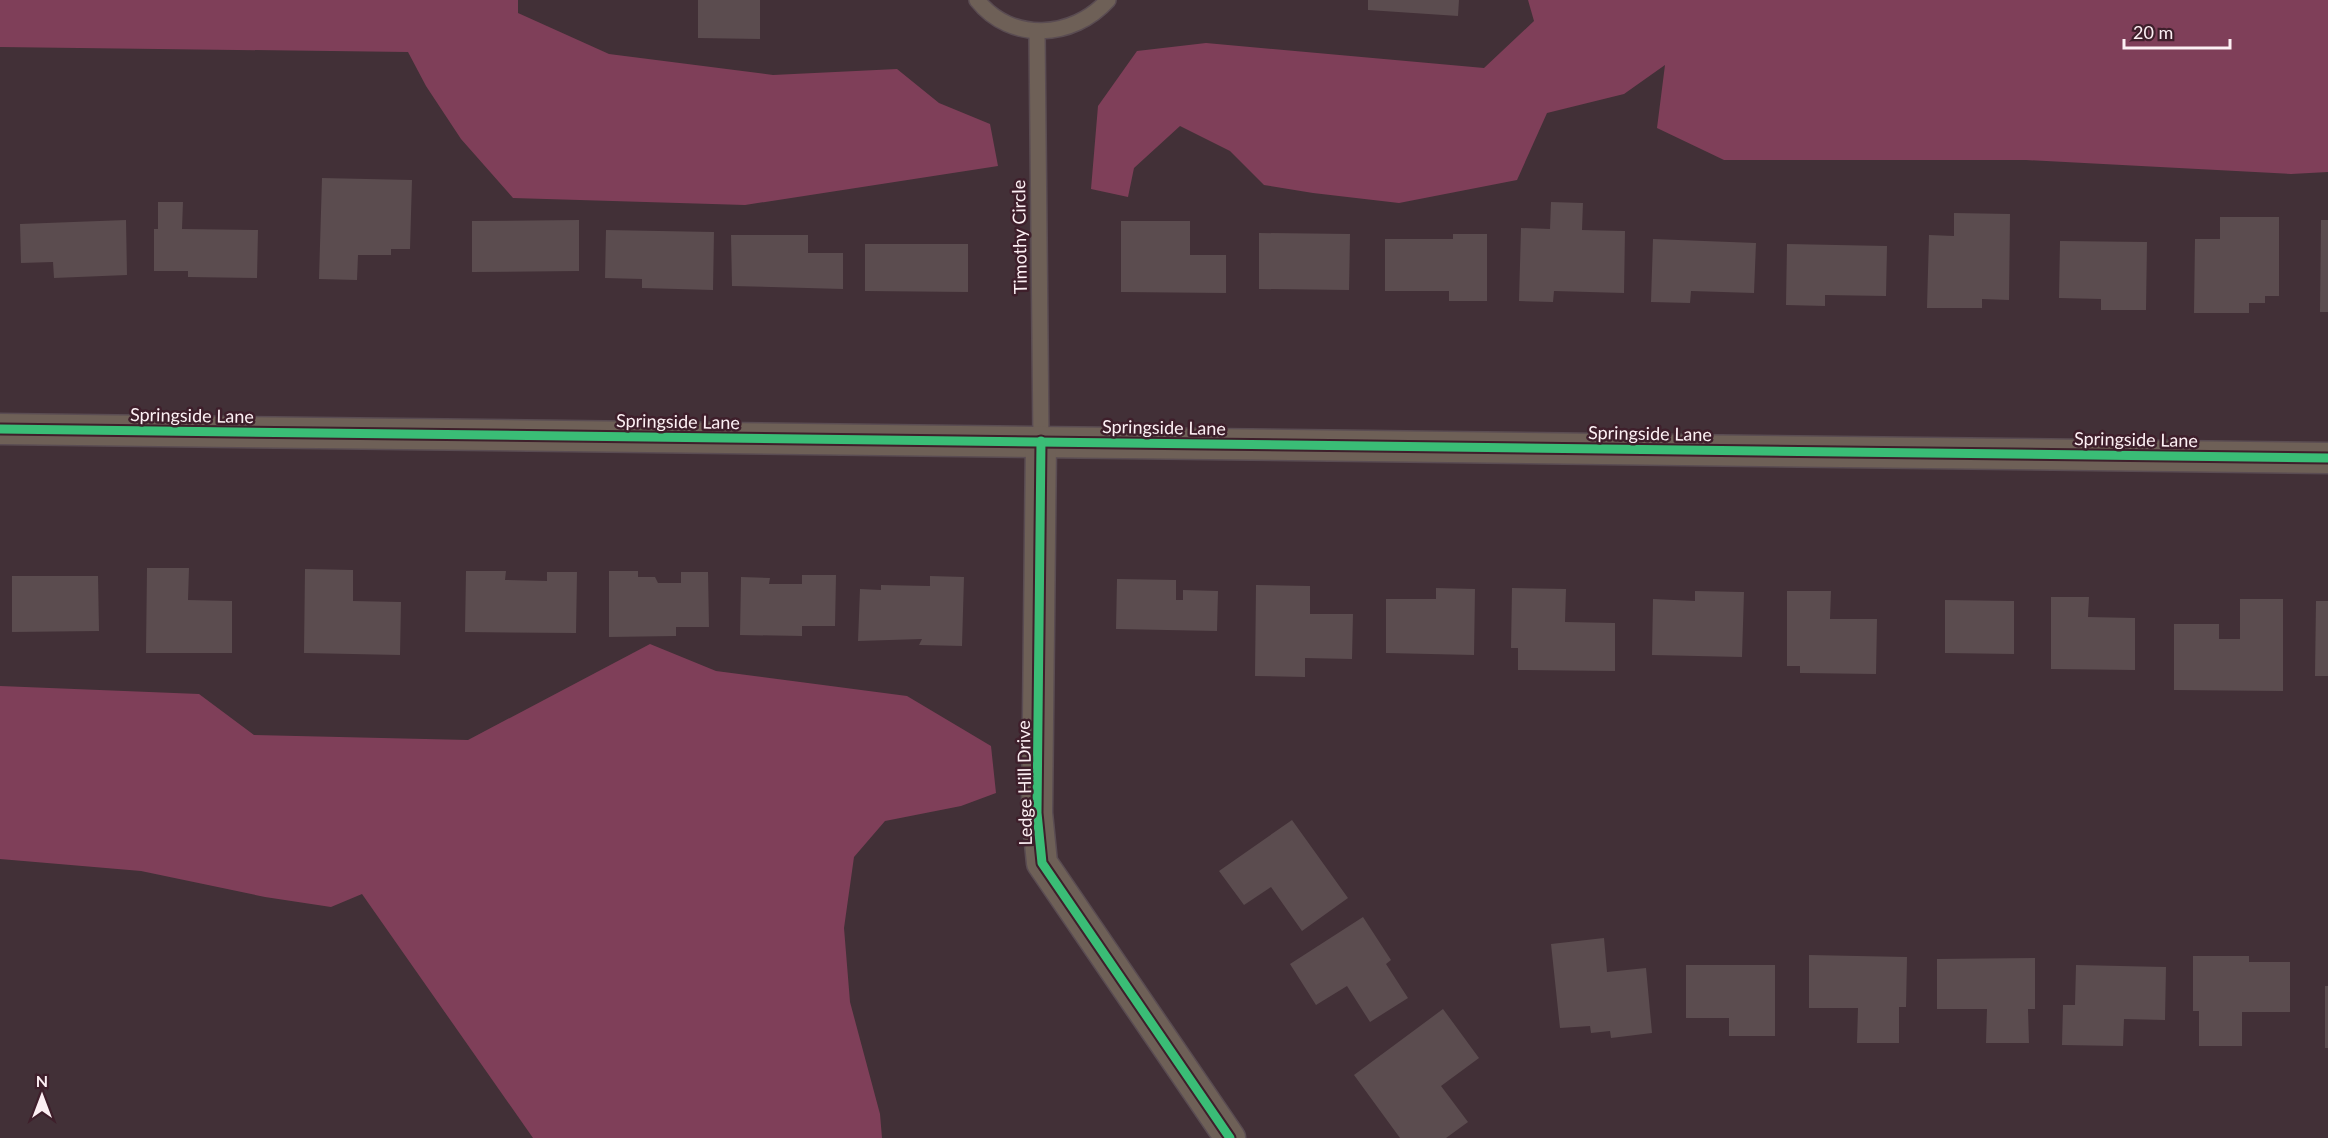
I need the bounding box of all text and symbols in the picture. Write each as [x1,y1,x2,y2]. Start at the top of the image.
scale bar [2124,12,2230,50]
text: 20 m [2133,21,2173,43]
street label: Timothy Circle [1007,180,1031,294]
street label: Springside Lane [130,403,254,427]
street label: Springside Lane [616,409,740,433]
street label: Springside Lane [1102,415,1226,439]
street label: Springside Lane [1588,421,1712,445]
street label: Springside Lane [2074,427,2198,451]
street label: Ledge Hill Drive [1012,720,1036,846]
north arrow [12,1066,72,1126]
text: N [36,1071,48,1090]

